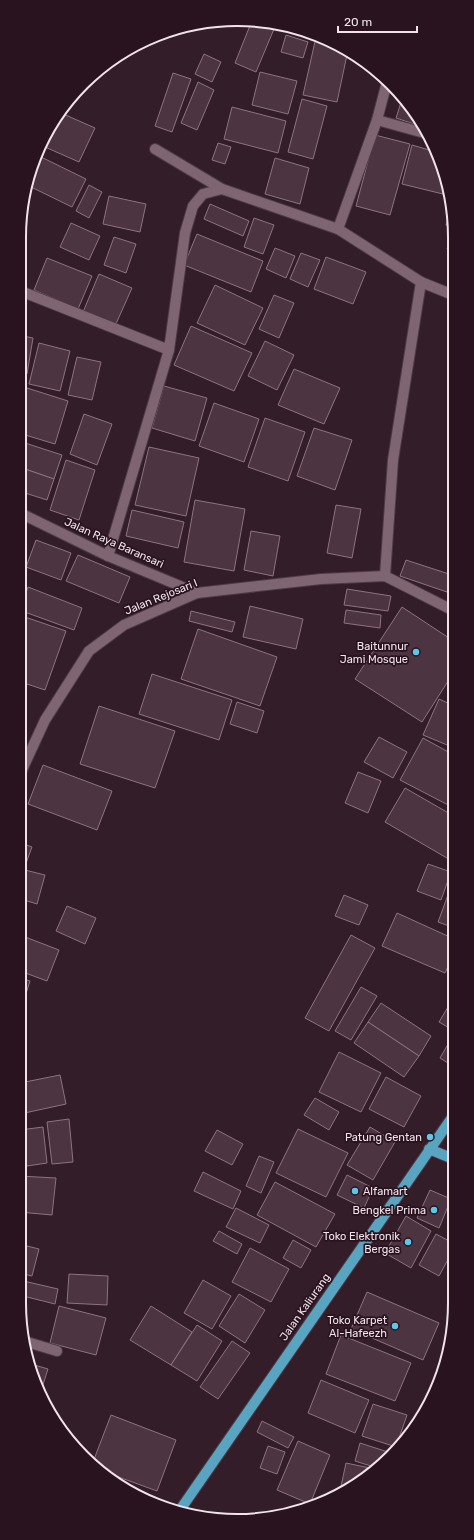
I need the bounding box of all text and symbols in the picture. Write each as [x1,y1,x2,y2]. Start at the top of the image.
scale bar [338,8,417,34]
text: 20 m [344,15,372,29]
street label: Jalan Raya Baransari [62,515,166,571]
street label: Jalan Rejosari I [123,576,199,618]
place label: Baitunnur Jami Mosque [340,640,409,666]
marker: Baitunnur Jami Mosque [411,647,421,657]
place label: Patung Gentan [345,1131,422,1144]
marker: Patung Gentan [425,1132,435,1142]
place label: Alfamart [363,1185,408,1198]
marker: Alfamart [350,1186,360,1196]
place label: Bengkel Prima [353,1204,426,1217]
marker: Bengkel Prima [429,1205,439,1215]
place label: Toko Elektronik Bergas [323,1230,400,1256]
marker: Toko Elektronik Bergas [403,1237,413,1247]
street label: Jalan Kaliurang [277,1271,333,1343]
place label: Toko Karpet Al-Hafeezh [327,1314,388,1340]
marker: Toko Karpet Al-Hafeezh [390,1321,400,1331]

